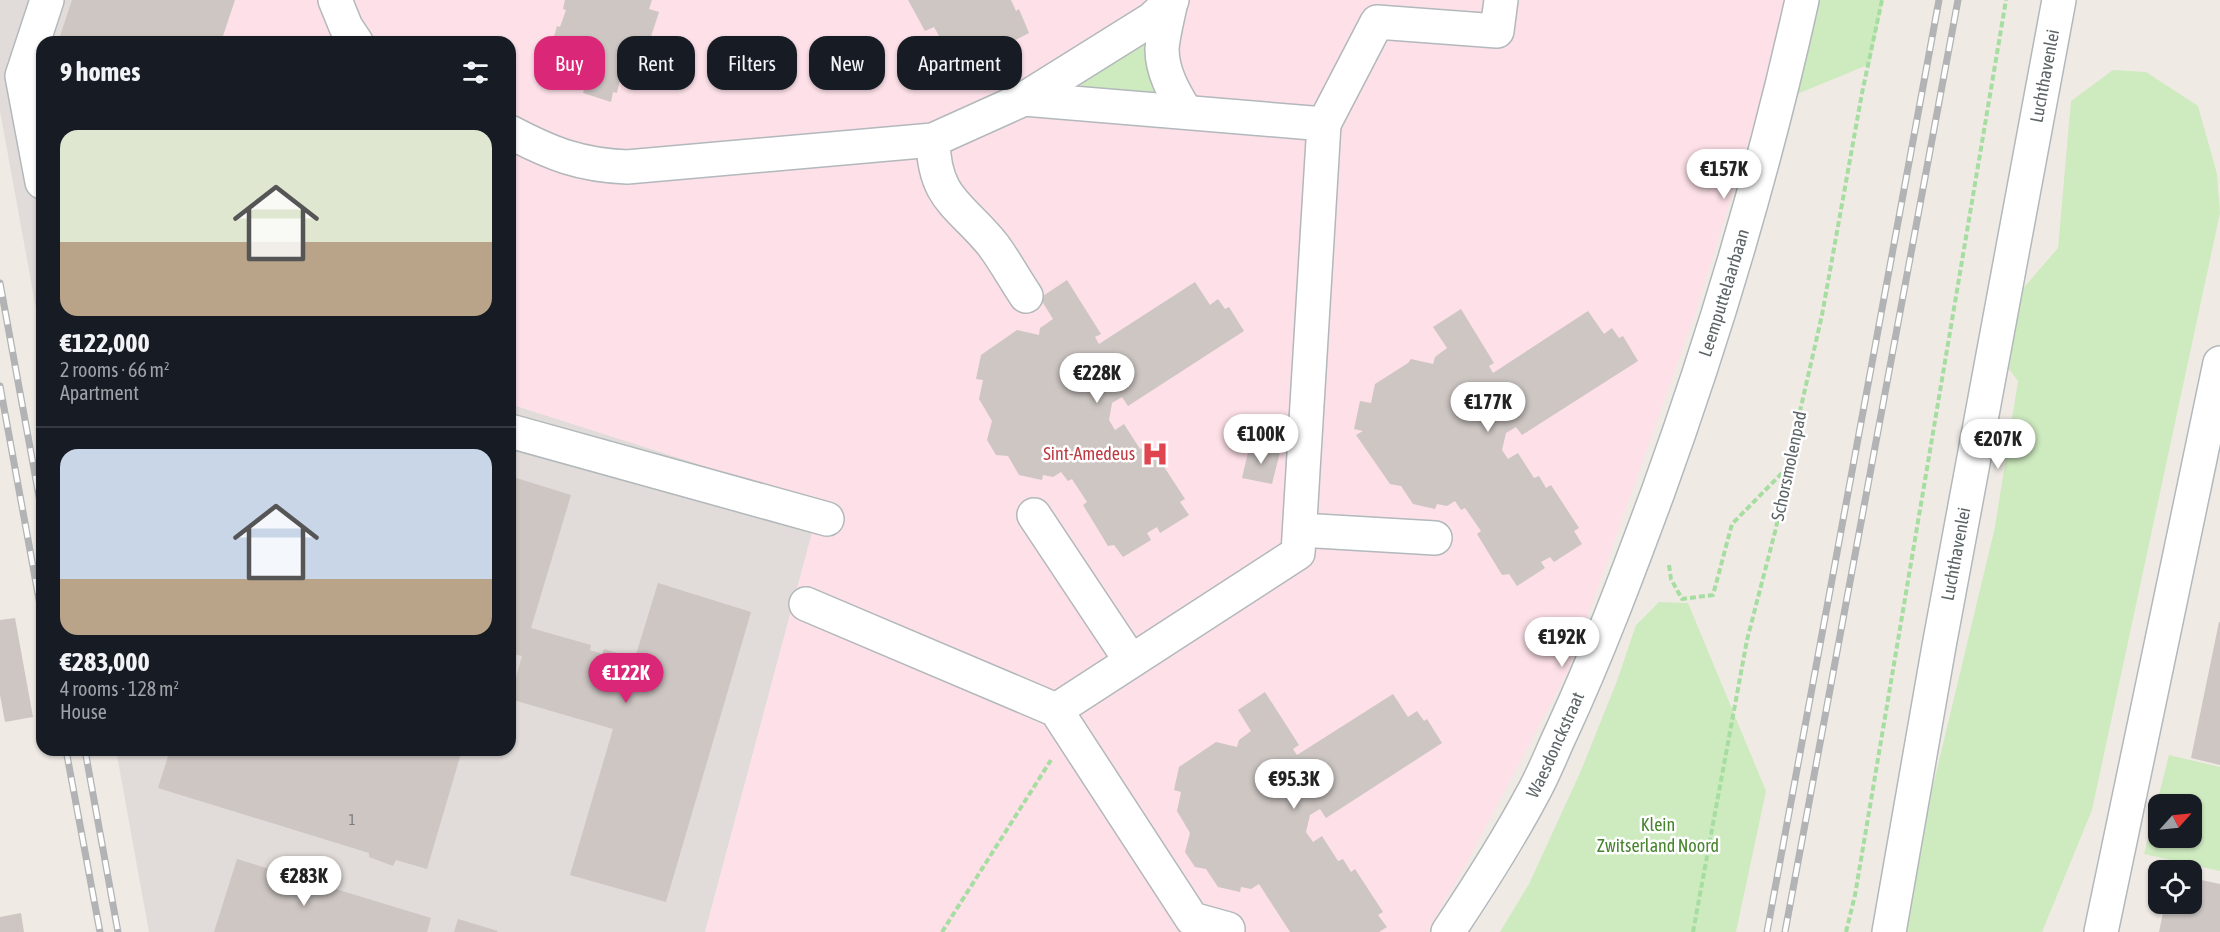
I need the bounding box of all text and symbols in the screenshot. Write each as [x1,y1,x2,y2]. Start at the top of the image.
street label: Luchthavenlei [2025,28,2063,124]
chip: Buy [534,36,605,90]
chip: Rent [617,36,695,90]
chip: Filters [707,36,797,90]
chip: New [809,36,885,90]
chip: Apartment [897,36,1022,90]
icon: filters [459,56,492,89]
text: 9 homes [60,57,140,87]
pin: €157K [1682,149,1766,200]
text: €157K [1701,157,1748,180]
icon: home [222,169,330,277]
street label: Leemputtelaarbaan [1694,226,1753,359]
text: €122,000 [60,328,150,358]
pin: €228K [1055,353,1139,404]
text: 2 rooms · 66 m² [60,358,170,381]
text: €228K [1074,361,1121,384]
text: Apartment [60,381,139,404]
pin: €177K [1446,382,1530,433]
text: €177K [1465,390,1512,413]
street label: Schorsmolenpad [1767,409,1810,523]
pin: €100K [1219,414,1303,465]
pin: €207K [1956,419,2040,470]
text: €100K [1238,422,1285,445]
text: €207K [1975,427,2022,450]
hospital icon: Sint-Amedeus [1140,439,1170,469]
place label: Sint-Amedeus [1043,443,1135,464]
icon: home [222,488,330,596]
street label: Luchthavenlei [1937,505,1975,602]
pin: €192K [1520,617,1604,668]
text: €192K [1539,625,1586,648]
text: €283,000 [60,647,150,677]
pin: €122K [584,653,668,704]
text: €122K [603,661,650,684]
text: 4 rooms · 128 m² [60,677,179,700]
street label: Waesdonckstraat [1522,689,1588,801]
text: House [60,700,107,723]
pin: €95.3K [1245,759,1343,810]
text: €95.3K [1269,767,1319,790]
north arrow [2148,794,2202,848]
map controls [2148,794,2202,914]
house number: 1 [348,811,356,828]
park label: Klein Zwitserland Noord [1597,814,1719,856]
pin: €283K [262,856,346,907]
button: locate [2148,860,2202,914]
text: €283K [281,864,328,887]

